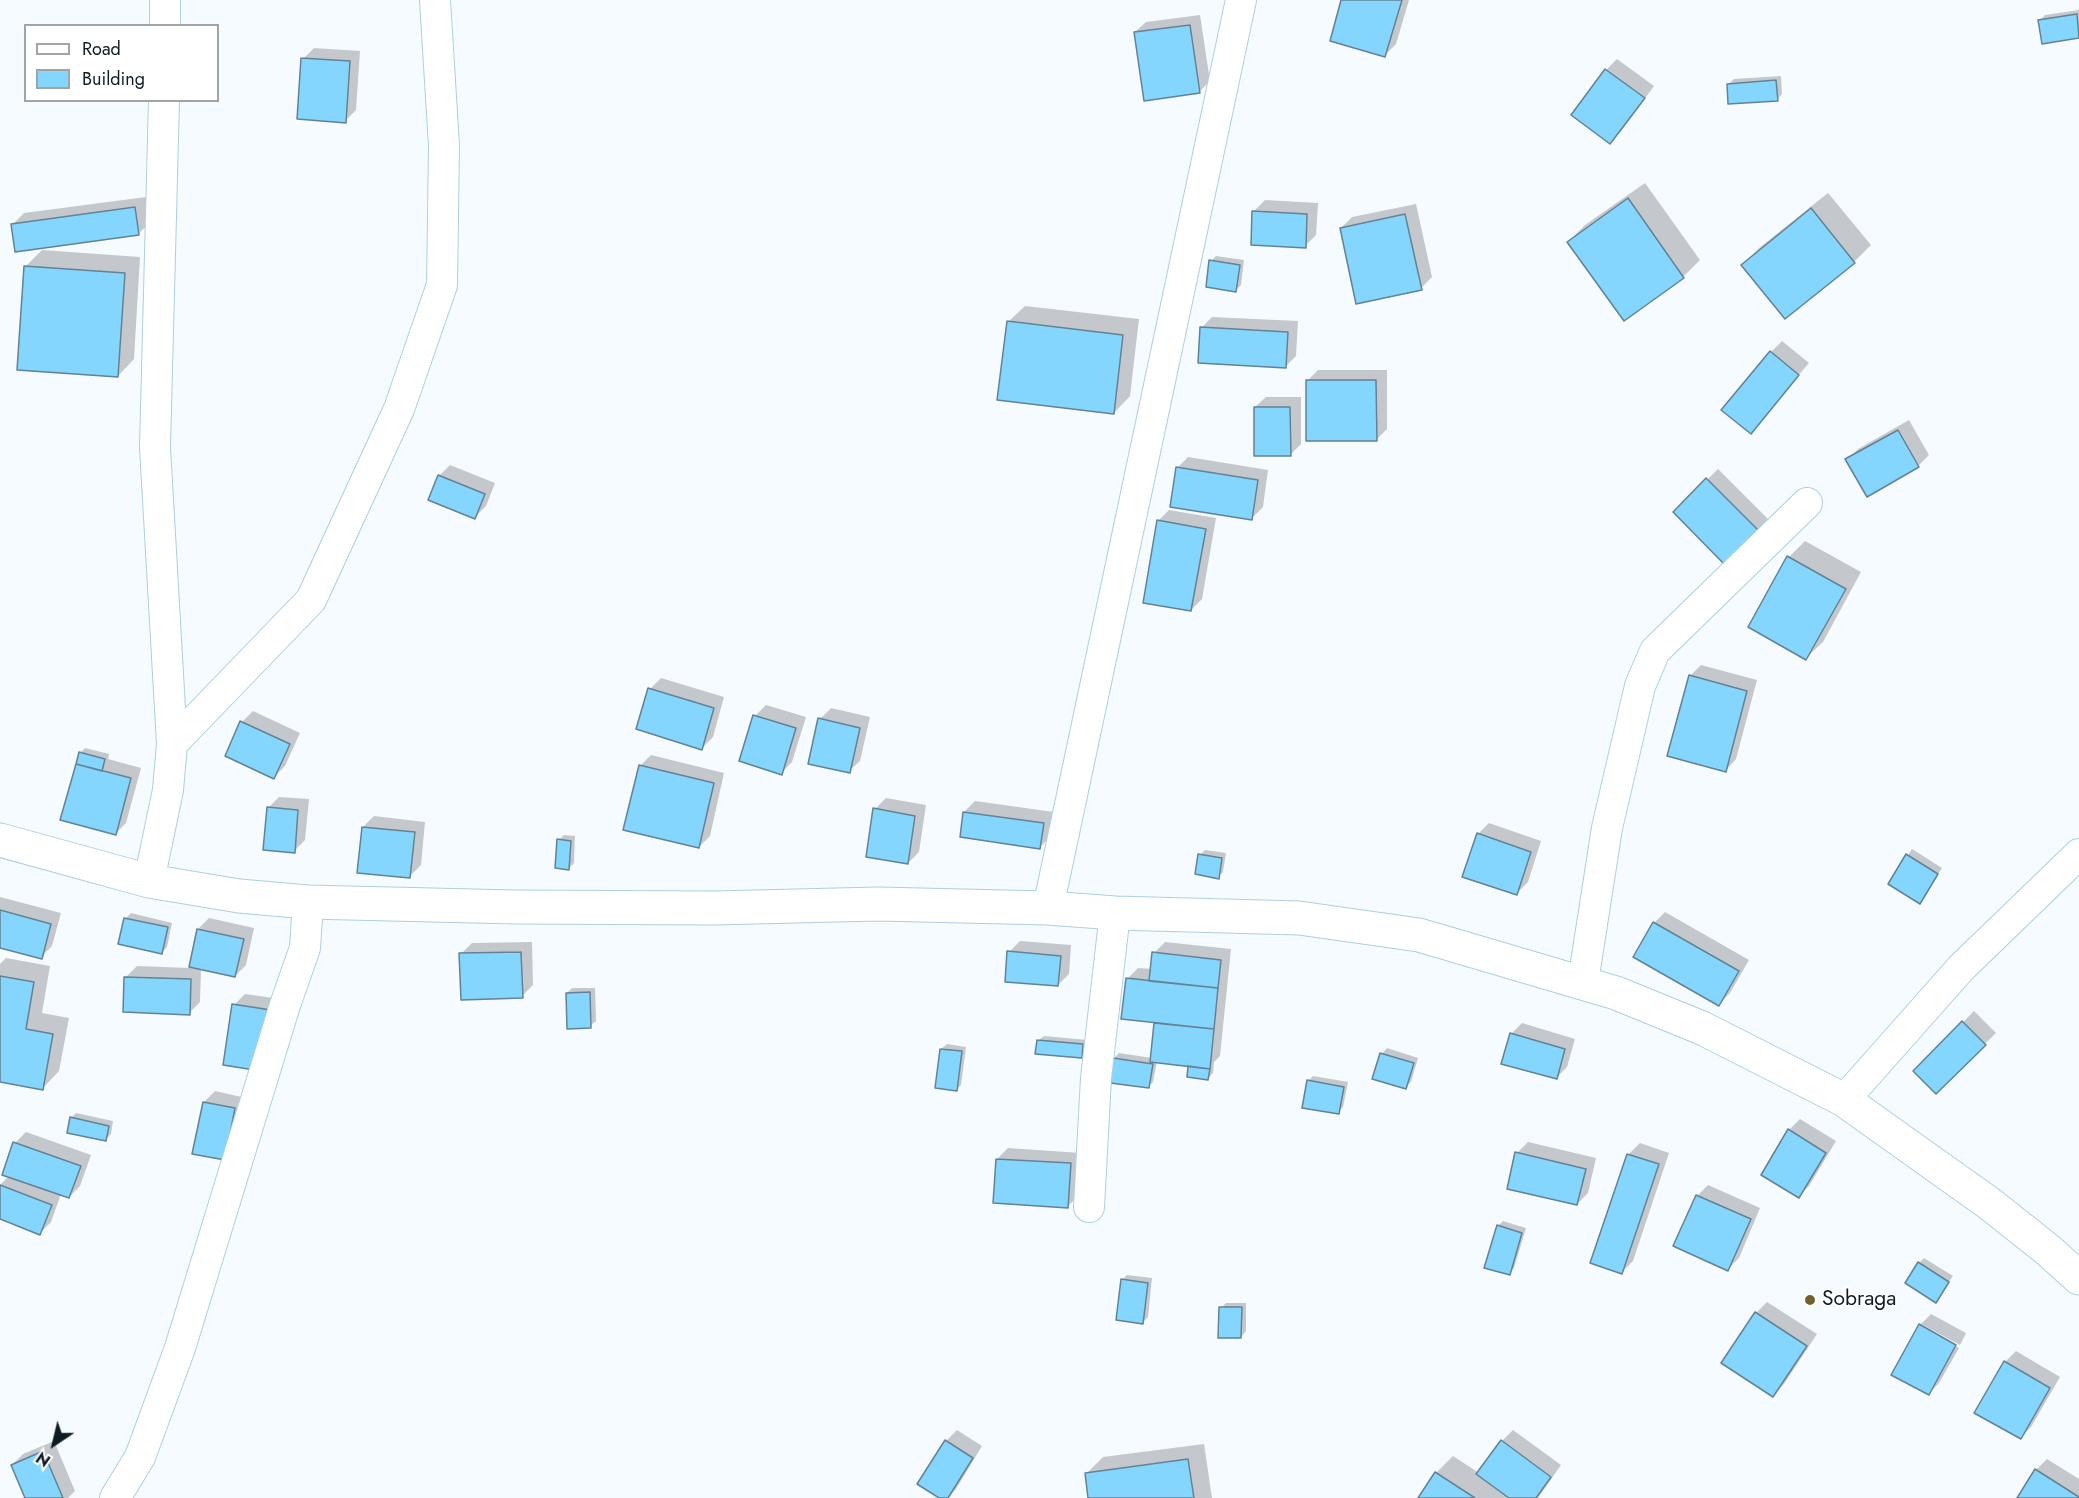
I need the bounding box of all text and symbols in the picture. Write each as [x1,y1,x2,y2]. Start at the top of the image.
legend [24,24,219,102]
text: Road [82,36,121,62]
text: Building [82,66,145,92]
place label: Sobraga [1822,1287,1896,1313]
marker: Sobraga [1803,1293,1817,1307]
north arrow [24,1414,84,1474]
text: N [32,1446,55,1472]

